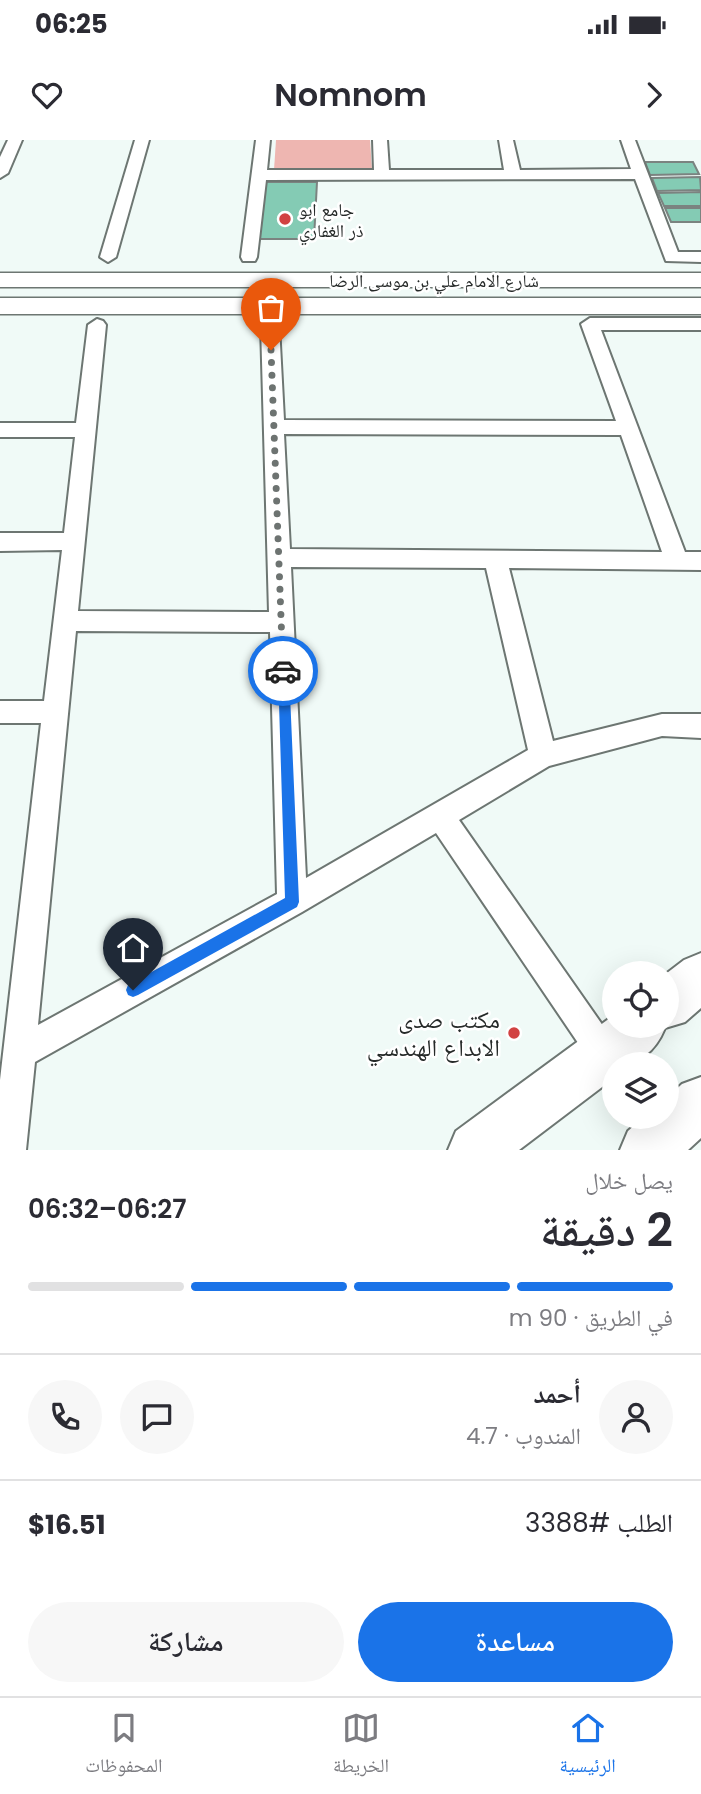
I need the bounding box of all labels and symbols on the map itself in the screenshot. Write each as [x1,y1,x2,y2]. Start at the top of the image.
place label: جامع ابو ذر الغفاري [299,197,363,245]
marker: جامع ابو ذر الغفاري [277,211,293,227]
street label: شارع الامام علي بن موسى الرضا [329,268,539,295]
pin [241,278,301,350]
courier [248,636,318,706]
pin [103,918,163,990]
place label: مكتب صدى الابداع الهندسي [367,1003,500,1067]
marker: مكتب صدى الابداع الهندسي [506,1025,522,1041]

